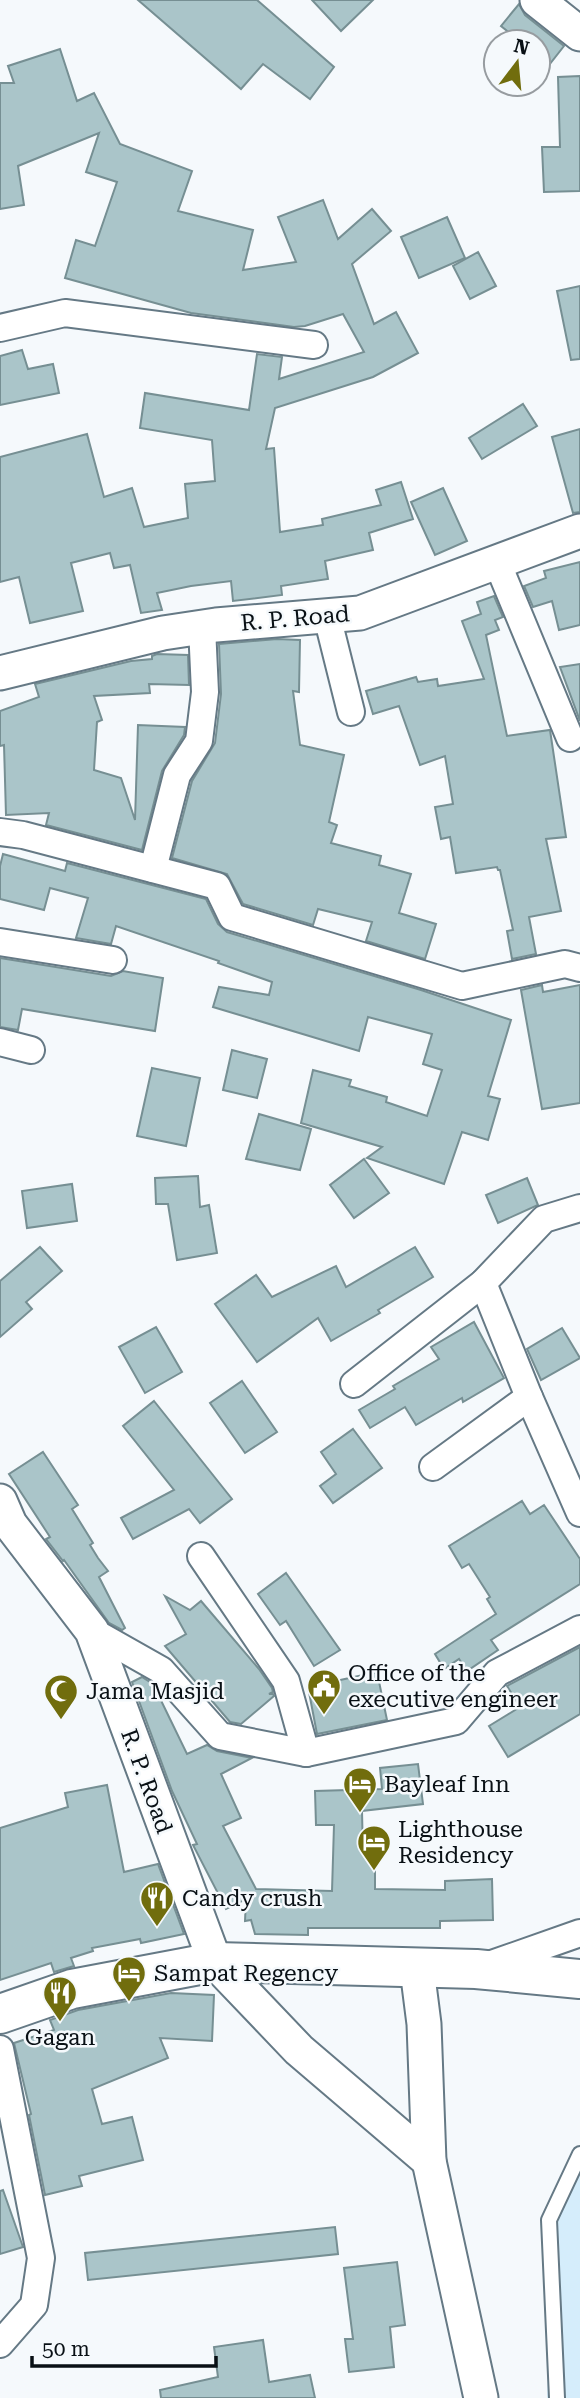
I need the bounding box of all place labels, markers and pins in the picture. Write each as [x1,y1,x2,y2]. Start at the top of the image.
place label: Office of the executive engineer [348,1660,558,1713]
public building icon: Office of the executive engineer [305,1667,343,1716]
mosque icon: Jama Masjid [42,1672,80,1721]
place label: Jama Masjid [86,1678,224,1705]
hotel icon: Bayleaf Inn [341,1765,379,1814]
place label: Bayleaf Inn [384,1771,510,1798]
place label: Lighthouse Residency [398,1816,523,1869]
hotel icon: Lighthouse Residency [355,1823,393,1872]
restaurant icon: Candy crush [138,1879,176,1928]
place label: Candy crush [182,1885,323,1912]
hotel icon: Sampat Regency [110,1954,148,2003]
place label: Sampat Regency [154,1960,338,1987]
restaurant icon: Gagan [41,1974,79,2023]
place label: Gagan [25,2024,96,2051]

